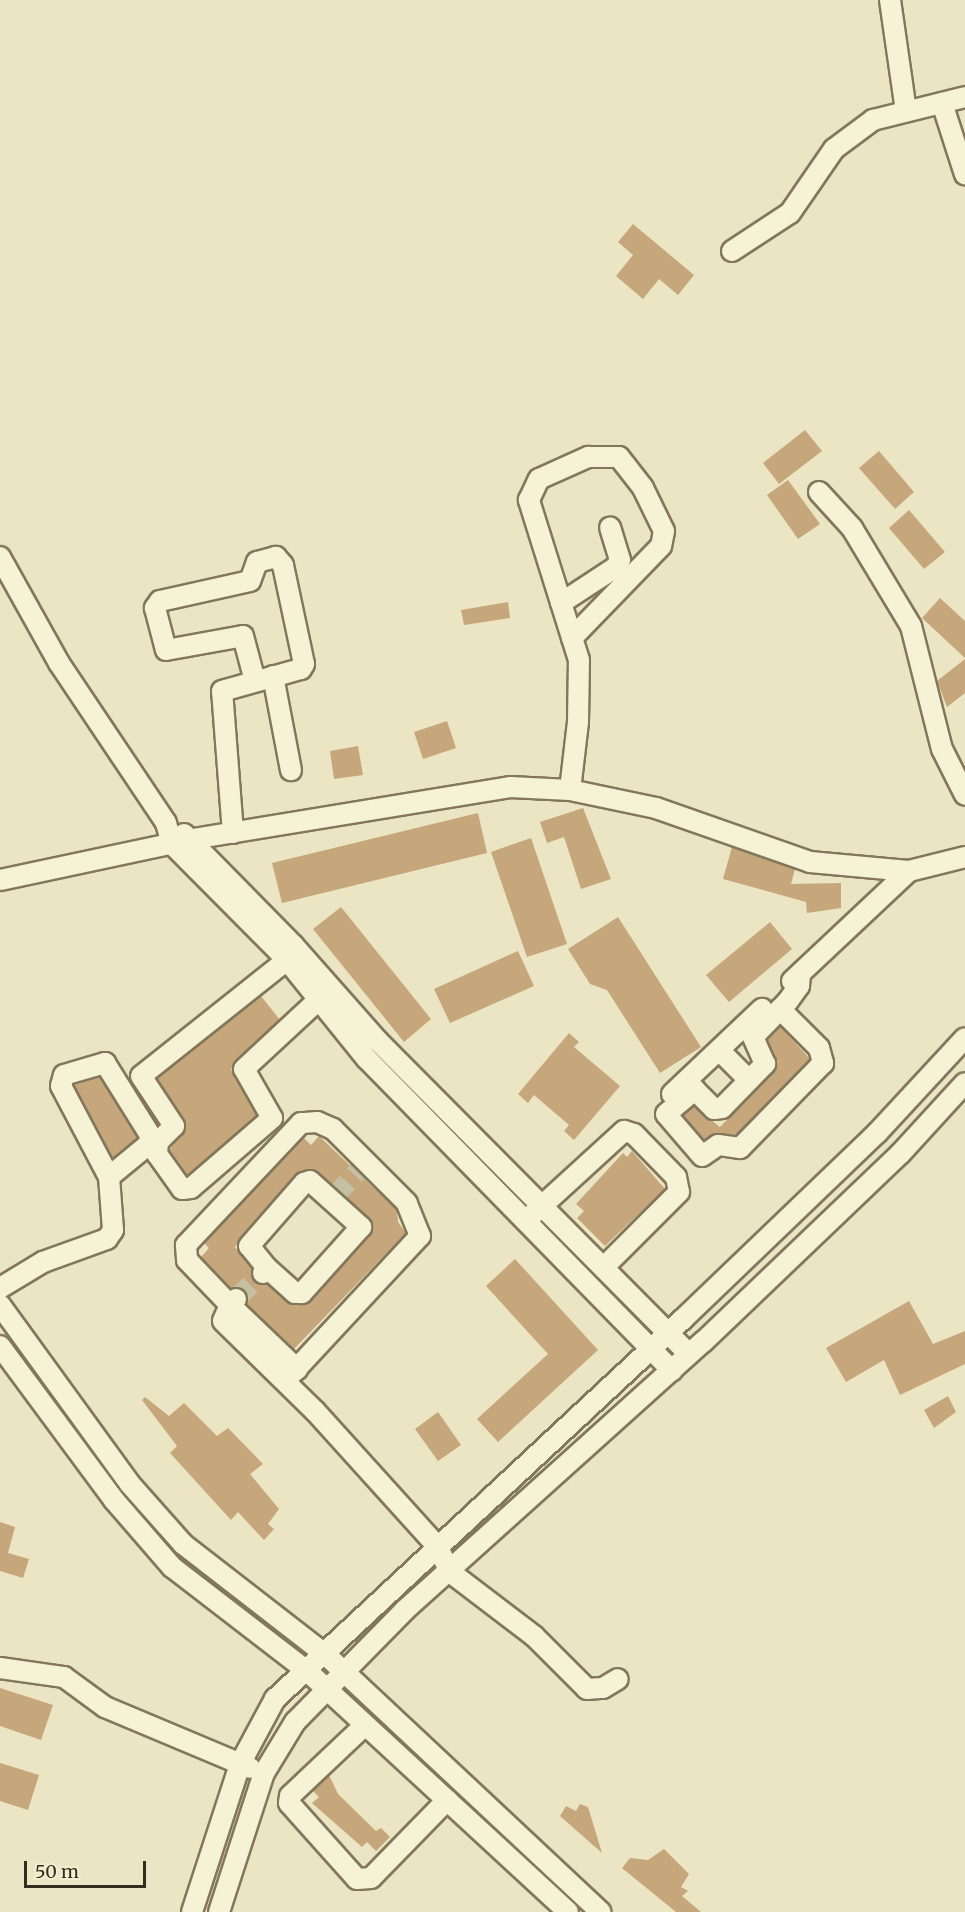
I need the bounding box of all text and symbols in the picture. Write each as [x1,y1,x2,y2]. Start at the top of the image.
scale bar [27,1849,148,1887]
text: 50 m [35,1860,79,1883]

